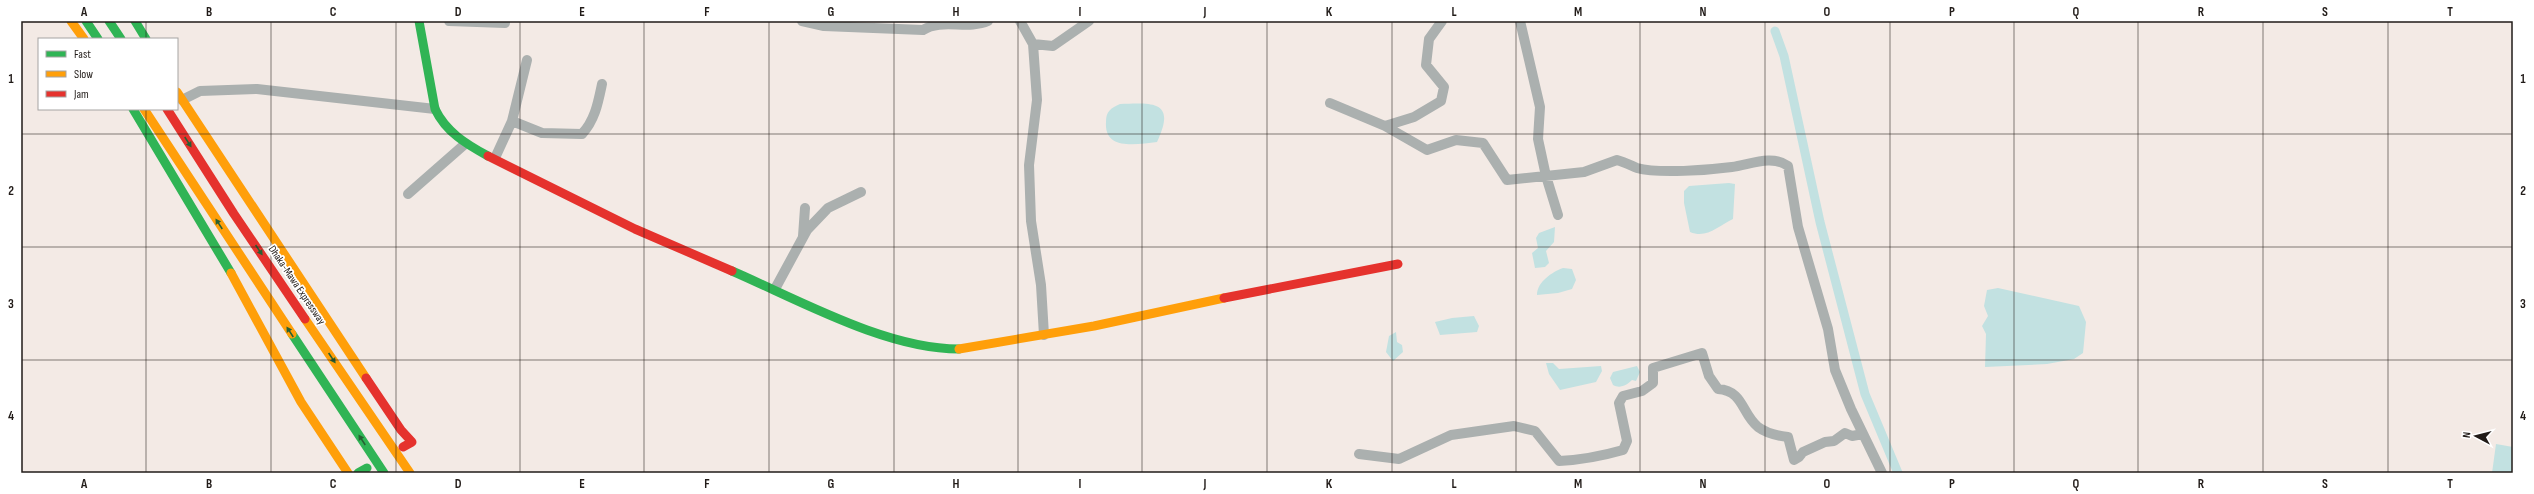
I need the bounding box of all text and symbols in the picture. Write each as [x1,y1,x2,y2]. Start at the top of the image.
text: A [80,4,88,20]
text: B [206,4,212,20]
text: C [330,4,337,20]
text: D [455,4,462,20]
text: E [579,4,585,20]
text: F [704,4,710,20]
text: G [828,4,835,20]
text: H [953,4,960,20]
text: I [1079,4,1082,20]
text: J [1203,4,1207,20]
text: K [1326,4,1333,20]
text: L [1451,4,1457,20]
text: M [1574,4,1582,20]
text: N [1700,4,1707,20]
text: O [1824,4,1831,20]
text: P [1949,4,1955,20]
text: Q [2073,4,2080,20]
text: R [2198,4,2205,20]
text: S [2322,4,2328,20]
text: T [2447,4,2453,20]
legend [38,38,178,110]
text: Fast [74,47,91,62]
text: Slow [74,67,93,82]
text: 1 [8,71,14,87]
text: 1 [2520,71,2526,87]
text: Jam [73,87,89,102]
one-way arrow [184,137,192,147]
text: 2 [8,183,14,199]
text: 2 [2520,183,2526,199]
one-way arrow [215,218,223,229]
street label: Dhaka-Mawa Expressway [266,243,329,328]
one-way arrow [255,245,263,256]
text: 3 [8,296,14,312]
text: 3 [2520,296,2526,312]
one-way arrow [287,326,294,338]
one-way arrow [328,353,336,363]
text: 4 [8,408,14,424]
text: 4 [2520,408,2526,424]
north arrow [2456,416,2496,456]
text: N [2460,431,2473,439]
one-way arrow [358,435,366,446]
text: A [80,476,88,492]
text: B [206,476,212,492]
text: C [330,476,337,492]
text: D [455,476,462,492]
text: E [579,476,585,492]
text: F [704,476,710,492]
text: G [828,476,835,492]
text: H [953,476,960,492]
text: I [1079,476,1082,492]
text: J [1203,476,1207,492]
text: K [1326,476,1333,492]
text: L [1451,476,1457,492]
text: M [1574,476,1582,492]
text: N [1700,476,1707,492]
text: O [1824,476,1831,492]
text: P [1949,476,1955,492]
text: Q [2073,476,2080,492]
text: R [2198,476,2205,492]
text: S [2322,476,2328,492]
text: T [2447,476,2453,492]

